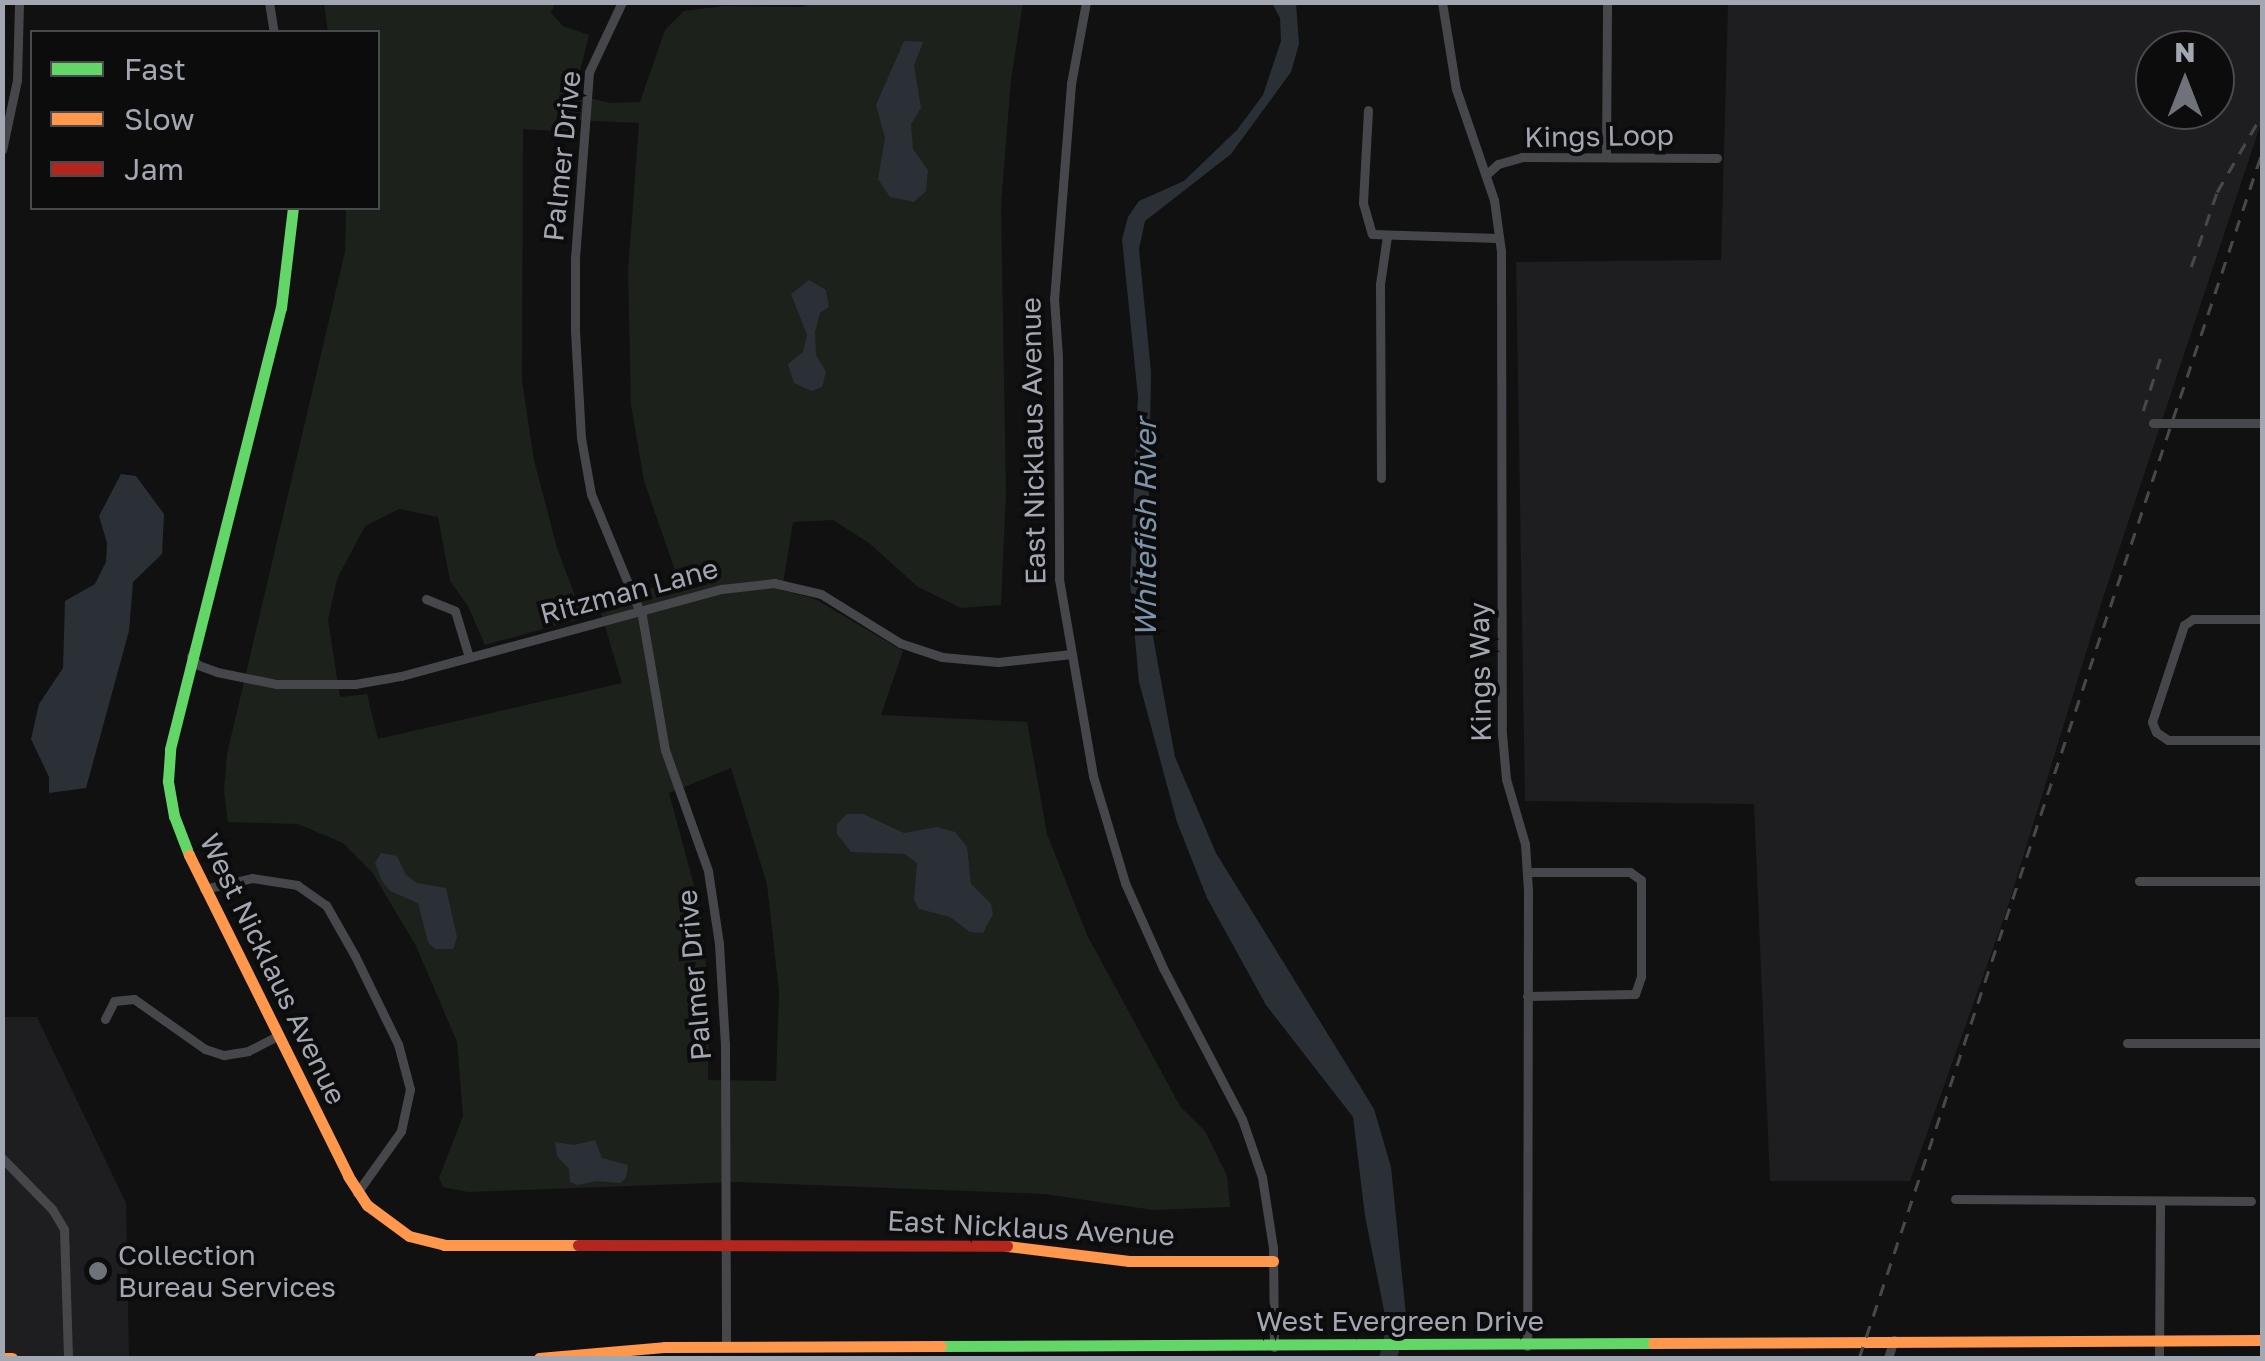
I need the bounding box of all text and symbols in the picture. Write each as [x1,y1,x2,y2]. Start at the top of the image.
legend [30,30,380,210]
north arrow [2135,30,2235,130]
text: N [2174,35,2196,68]
text: Fast [124,51,186,87]
street label: Palmer Drive [536,69,588,243]
text: Slow [124,101,195,137]
street label: Kings Loop [1524,118,1674,154]
text: Jam [124,151,184,187]
street label: East Nicklaus Avenue [1014,297,1052,585]
water label: Whitefish River [1127,419,1163,637]
street label: Ritzman Lane [536,551,722,631]
street label: Kings Way [1462,602,1498,742]
street label: West Nicklaus Avenue [193,828,353,1110]
street label: Palmer Drive [670,888,718,1062]
street label: East Nicklaus Avenue [886,1204,1176,1252]
place label: Collection Bureau Services [118,1238,336,1304]
marker: Collection Bureau Services [87,1260,109,1282]
street label: West Evergreen Drive [1256,1304,1544,1338]

